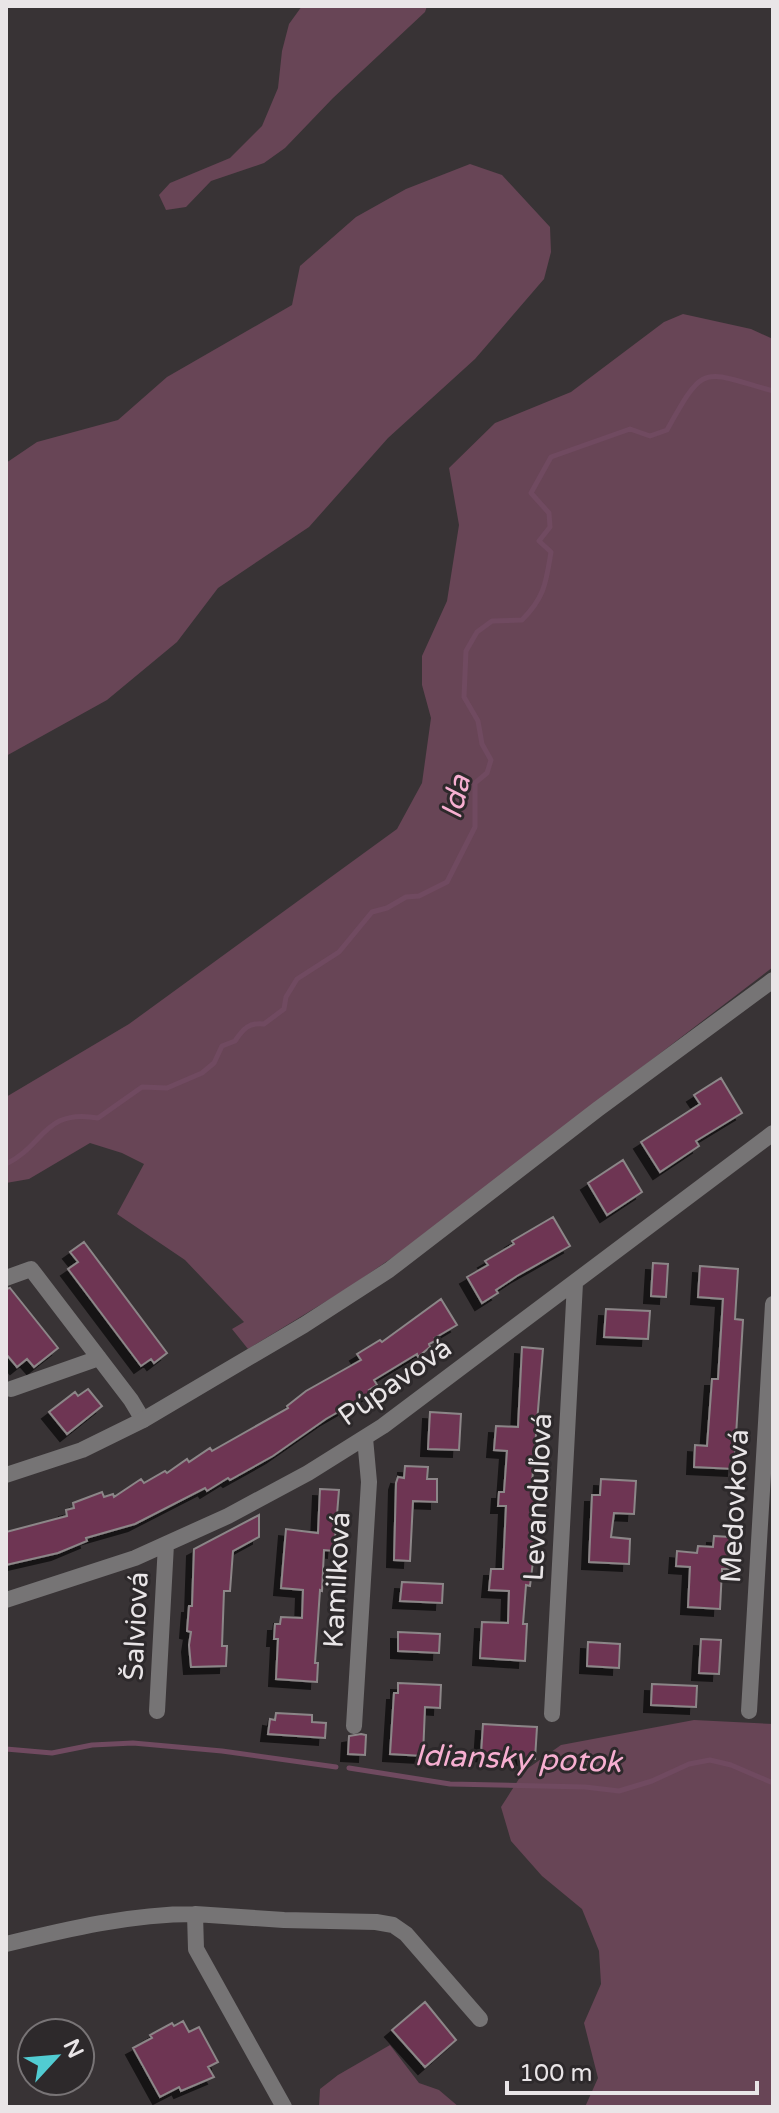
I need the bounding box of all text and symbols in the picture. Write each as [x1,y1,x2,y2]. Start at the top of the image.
water label: Ida [433,770,479,823]
street label: Púpavová [332,1331,458,1433]
street label: Levanduľová [517,1412,559,1582]
street label: Medovková [714,1428,756,1584]
street label: Kamilková [316,1511,358,1649]
street label: Šalviová [116,1571,156,1681]
water label: Idiansky potok [414,1737,625,1781]
north arrow [16,2017,96,2097]
text: N [58,2035,89,2062]
scale bar [507,2045,757,2095]
text: 100 m [519,2059,593,2088]

